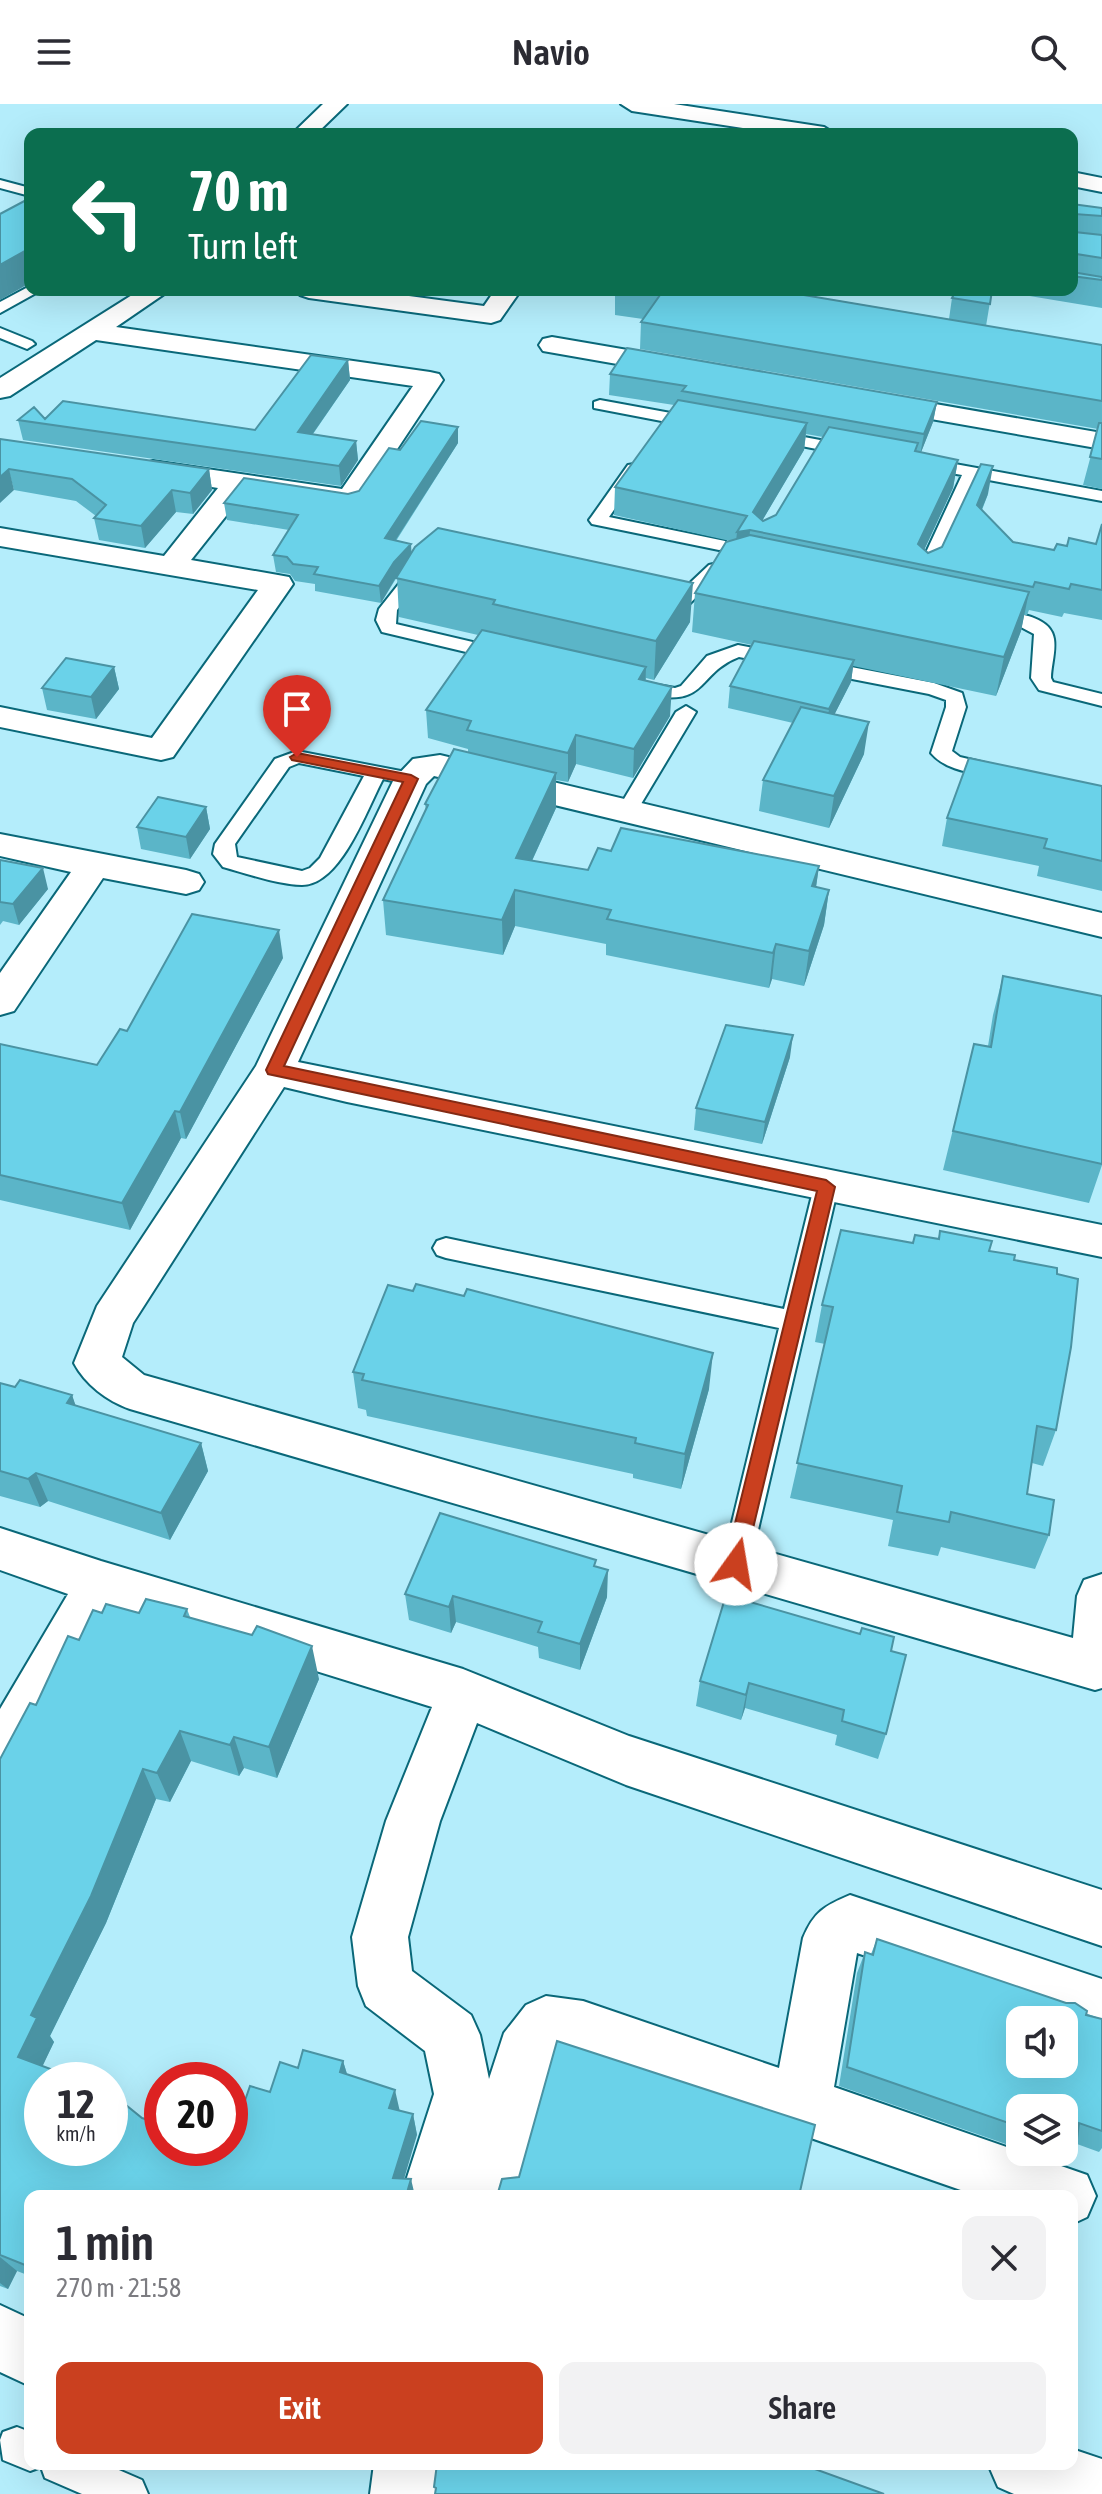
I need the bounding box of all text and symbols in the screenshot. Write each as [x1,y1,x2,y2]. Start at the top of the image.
icon: menu [32,30,76,74]
icon: search [1026,30,1070,74]
text: Navio [512,31,590,73]
text: 70 m [188,159,289,223]
icon: left [56,160,160,264]
text: Turn left [188,225,298,267]
pin [263,675,331,757]
icon: arrive [275,687,319,731]
position arrow [694,1522,778,1606]
map controls [1006,2006,1078,2166]
button: sound [1006,2006,1078,2078]
speed limit sign: 20 [144,2062,248,2166]
text: 12 [57,2081,95,2126]
button: layers [1006,2094,1078,2166]
text: km/h [56,2122,96,2145]
text: 1 min [56,2215,154,2270]
button: close [962,2216,1046,2300]
text: 270 m · 21:58 [56,2273,181,2303]
button: Exit [56,2362,543,2454]
button: Share [559,2362,1046,2454]

